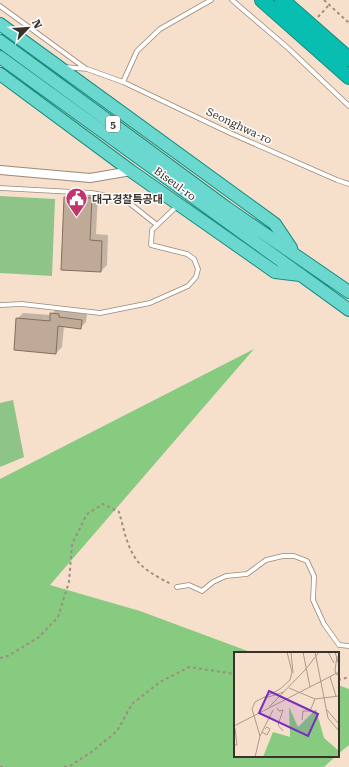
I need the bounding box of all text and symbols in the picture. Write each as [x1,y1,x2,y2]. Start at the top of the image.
north arrow [8,8,48,48]
text: N [29,17,45,31]
street label: Seonghwa-ro [204,105,274,147]
road number: 5 [106,116,120,132]
street label: Biseul-ro [152,165,199,204]
public building icon: 대구경찰특공대 [64,186,90,219]
place label: 대구경찰특공대 [92,193,163,206]
inset map [234,652,339,757]

